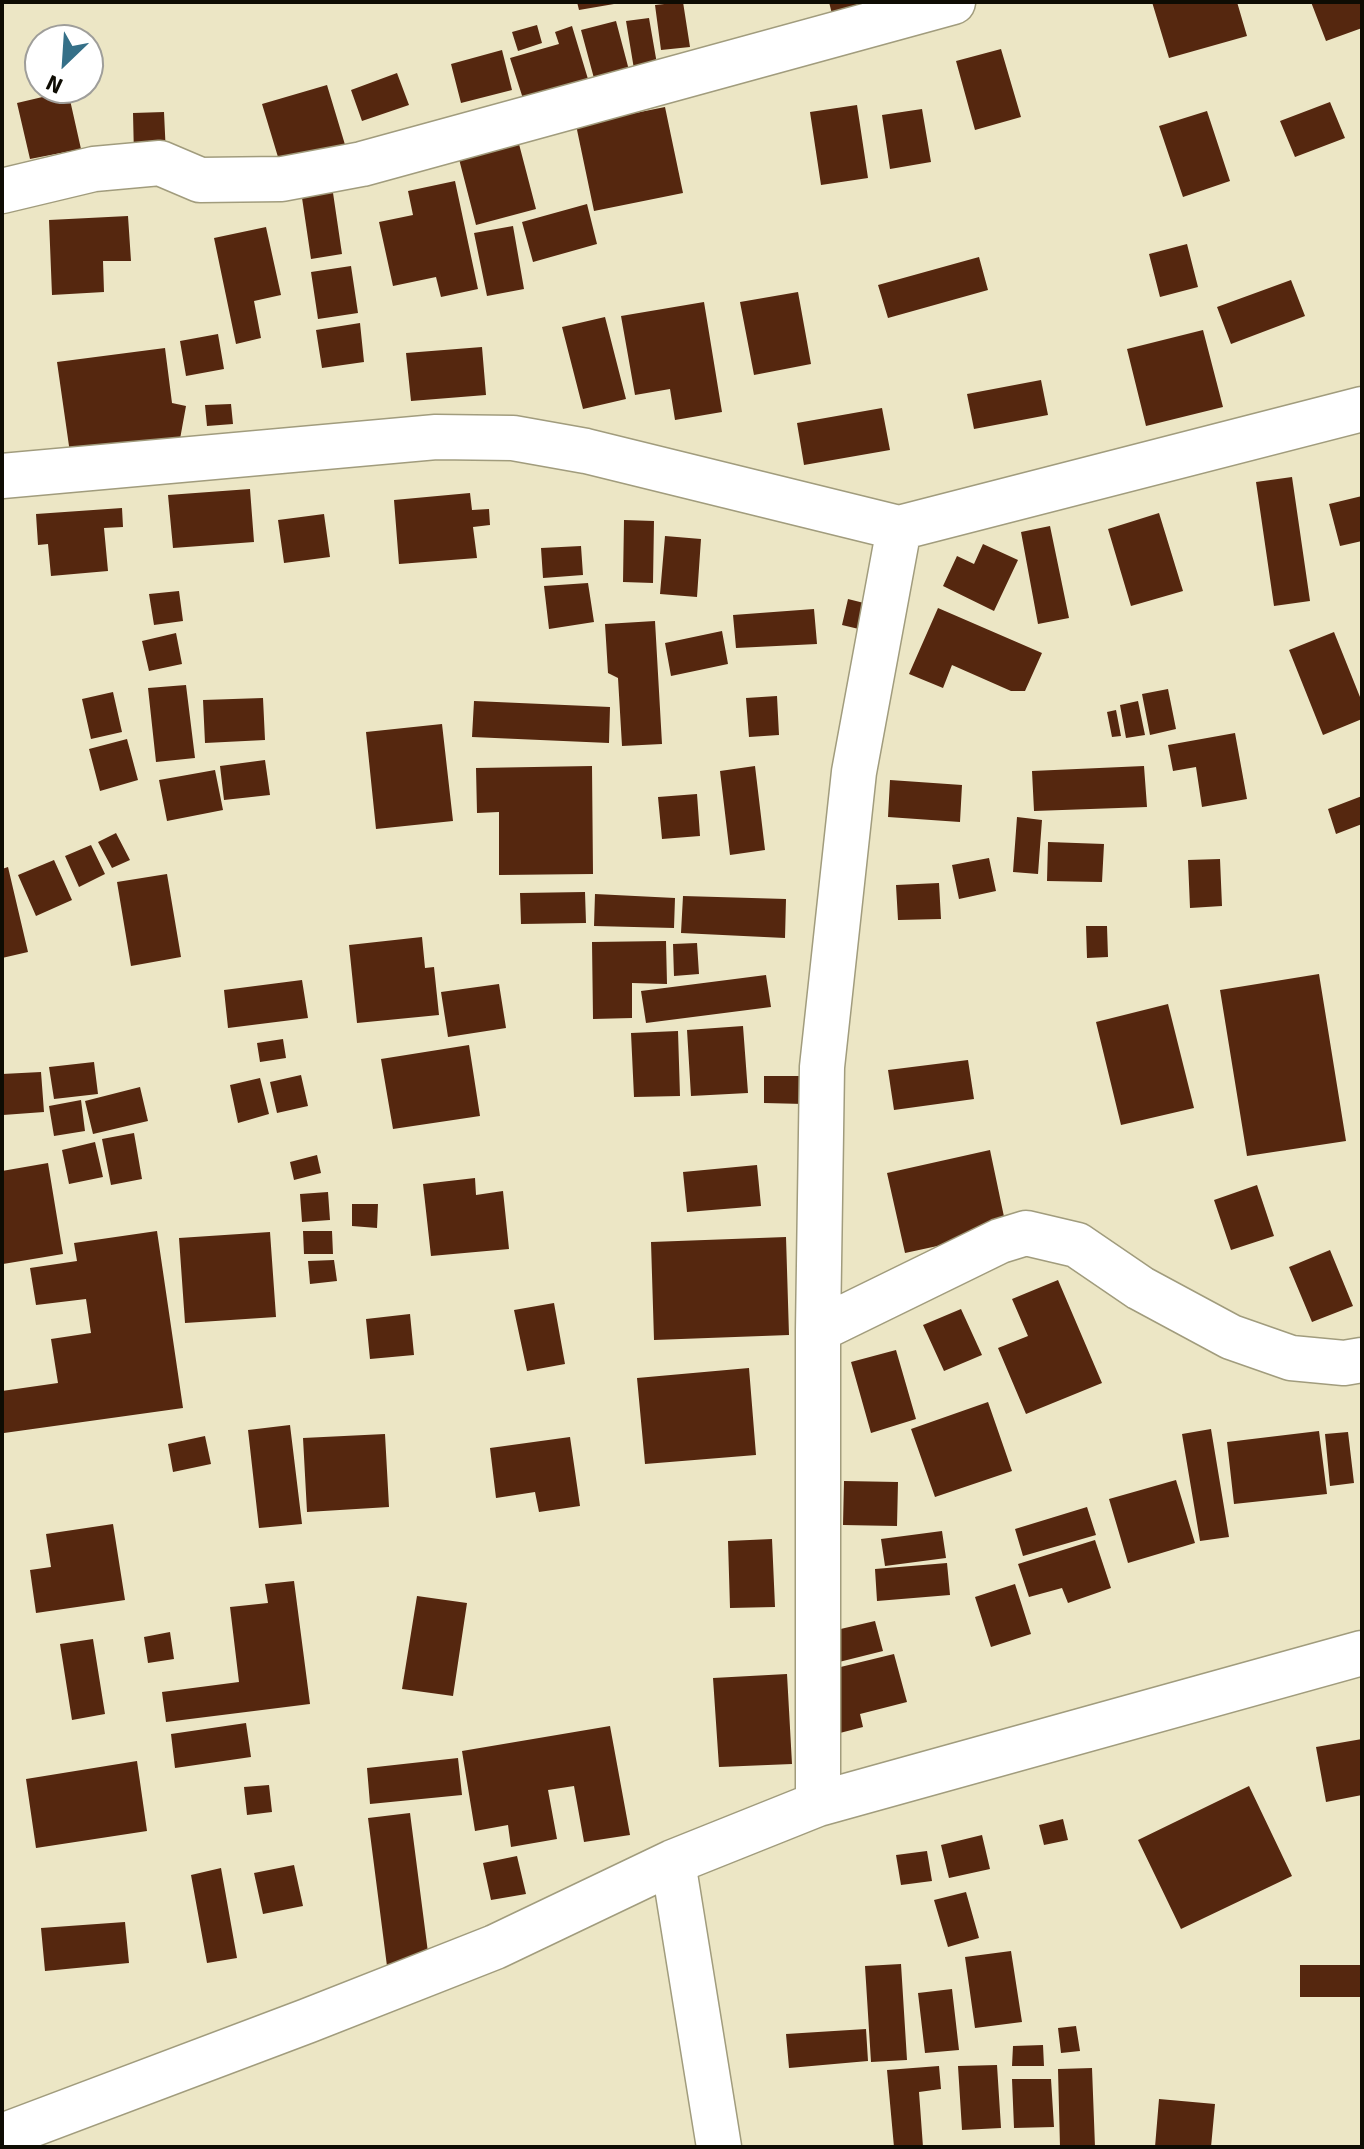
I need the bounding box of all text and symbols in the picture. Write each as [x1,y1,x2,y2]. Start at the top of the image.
north arrow [24,24,104,104]
text: N [42,69,67,100]

